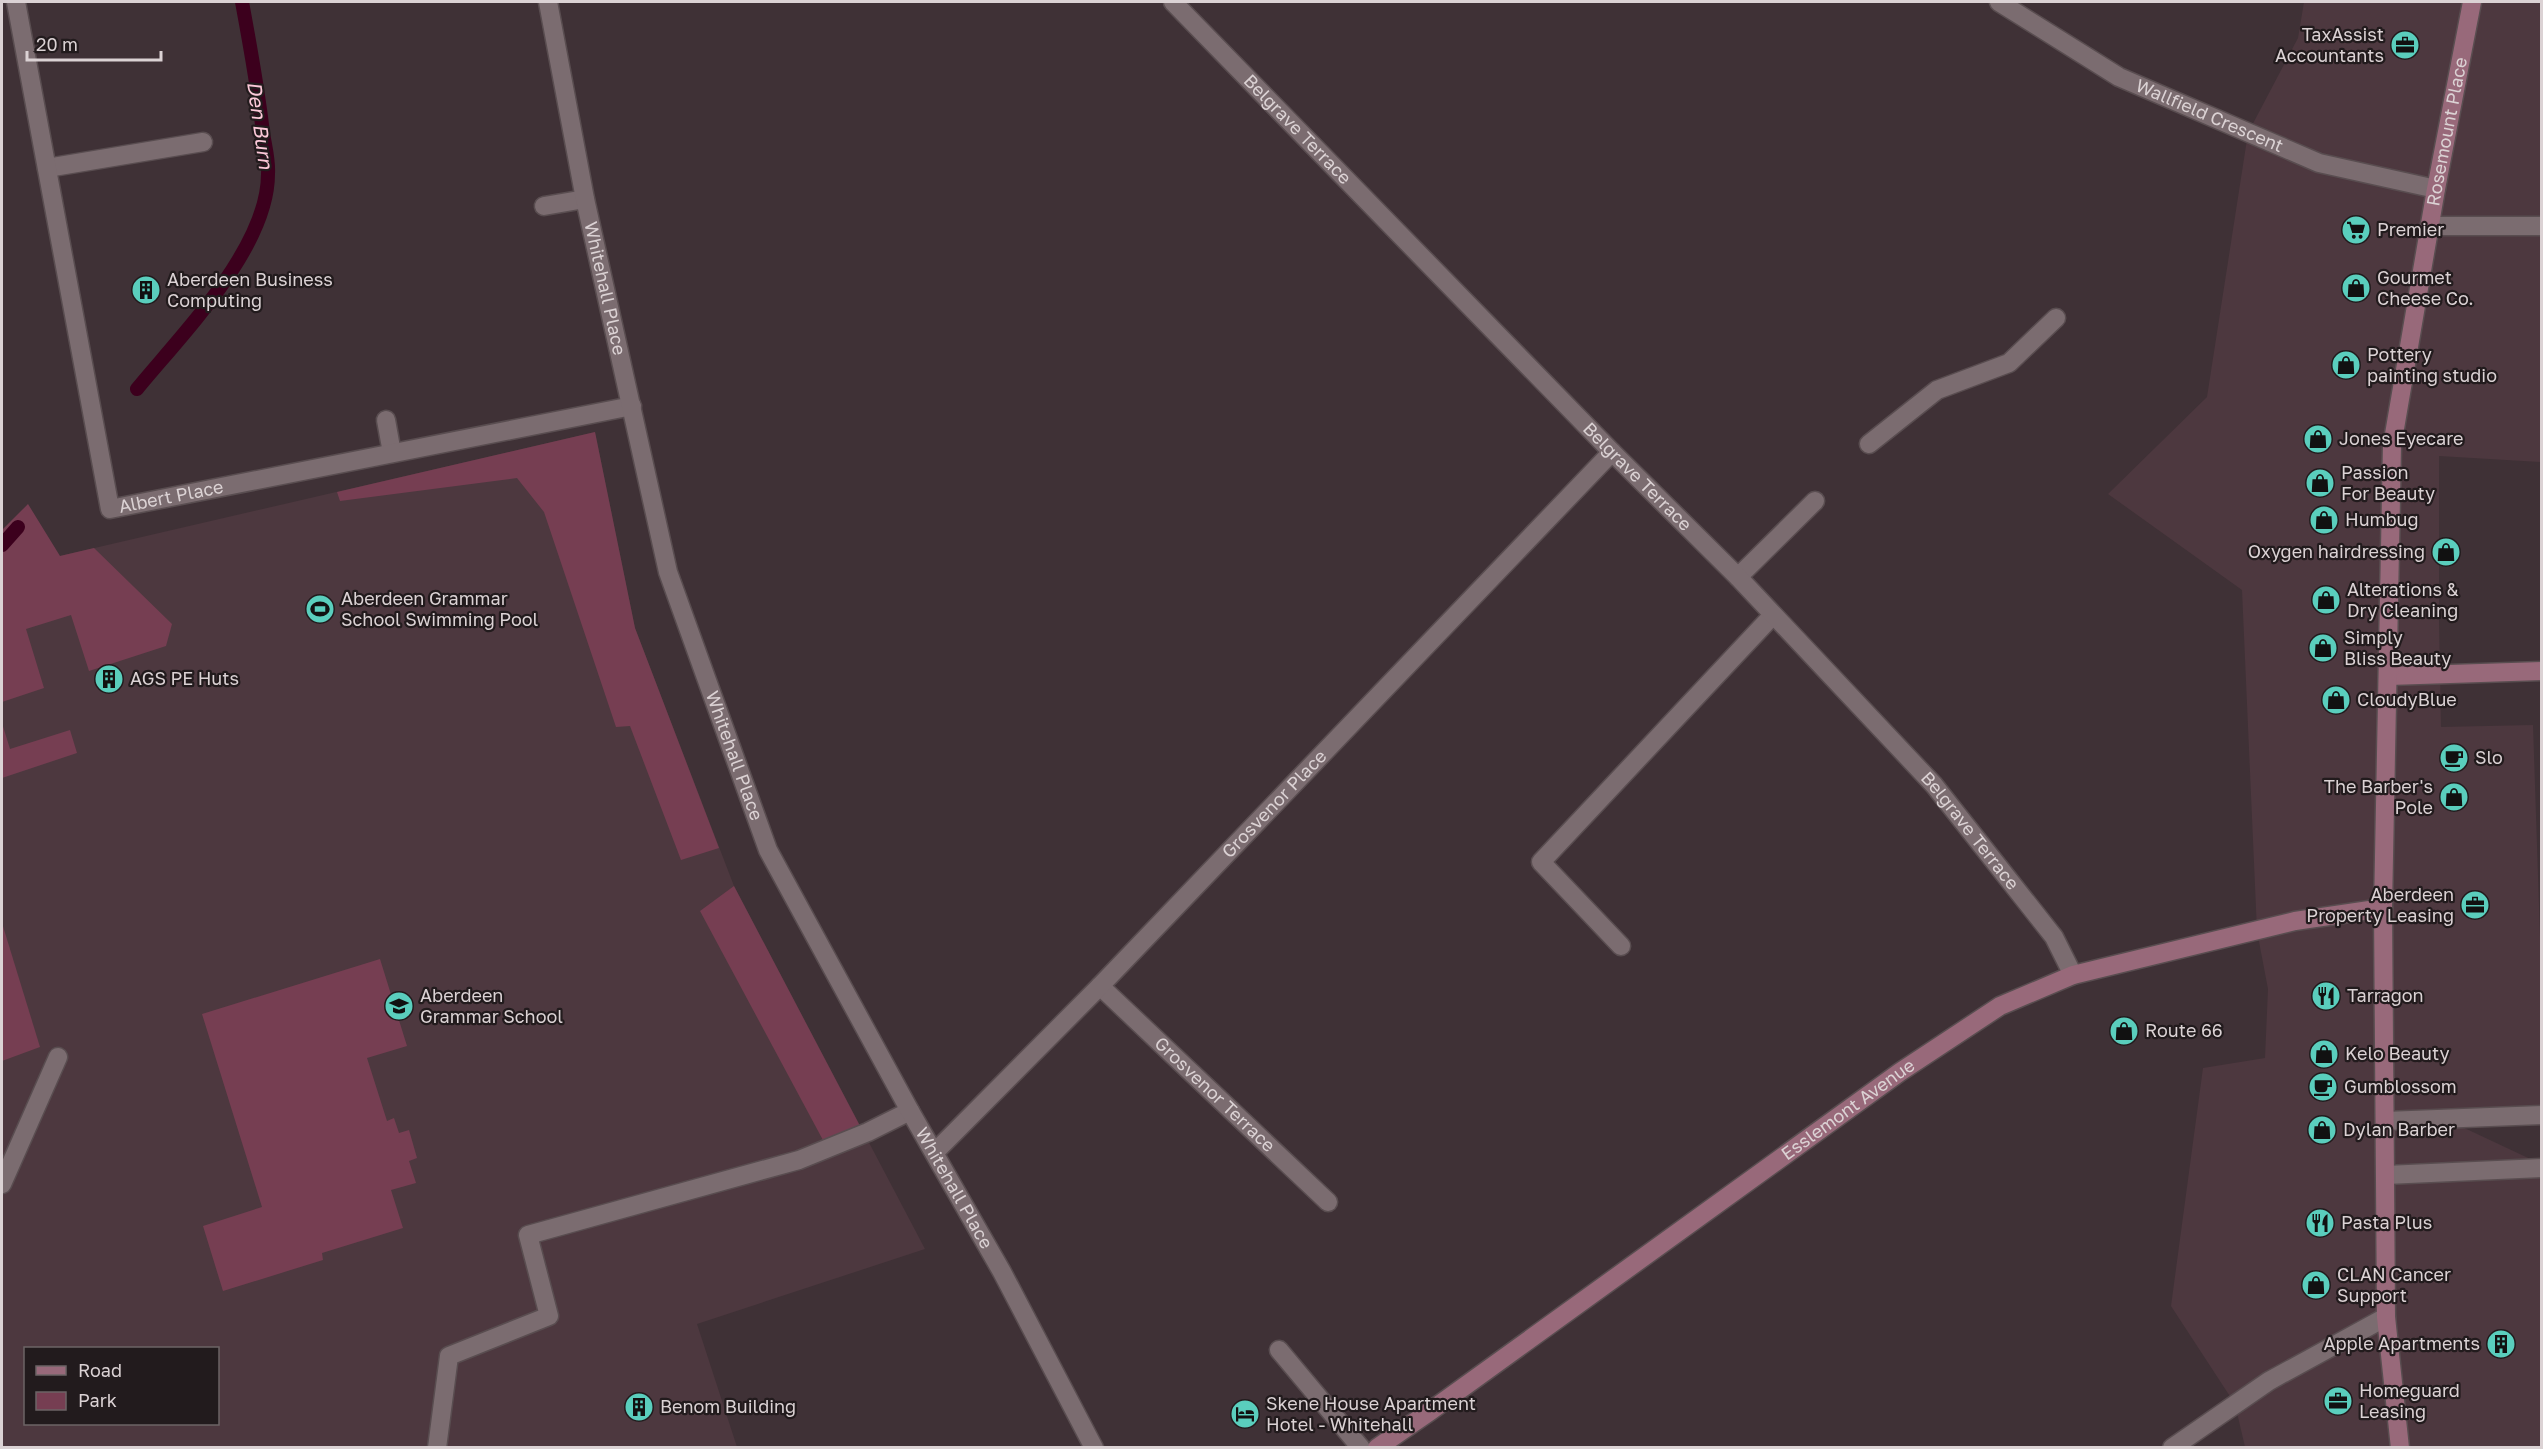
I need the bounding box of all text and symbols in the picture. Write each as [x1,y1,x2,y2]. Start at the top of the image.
place label: TaxAssist Accountants [2275,23,2384,66]
scale bar [27,24,160,62]
office icon: TaxAssist Accountants [2389,29,2421,61]
text: 20 m [36,33,78,55]
street label: Rosemount Place [2421,55,2471,208]
street label: Belgrave Terrace [1240,69,1356,188]
street label: Wallfield Crescent [2133,74,2287,156]
water label: Den Burn [243,79,279,171]
supermarket icon: Premier [2340,214,2372,246]
place label: Premier [2377,218,2444,240]
street label: Whitehall Place [580,219,631,357]
place label: Gourmet Cheese Co. [2377,266,2474,309]
place label: Aberdeen Business Computing [167,268,333,311]
shop icon: Gourmet Cheese Co. [2340,272,2372,304]
building icon: Aberdeen Business Computing [130,274,162,306]
place label: Pottery painting studio [2367,343,2497,386]
shop icon: Pottery painting studio [2330,349,2362,381]
street label: Belgrave Terrace [1579,417,1697,535]
shop icon: Jones Eyecare [2302,423,2334,455]
place label: Jones Eyecare [2339,427,2464,449]
place label: Passion For Beauty [2341,461,2435,504]
shop icon: Passion For Beauty [2304,467,2336,499]
street label: Albert Place [117,475,225,517]
shop icon: Humbug [2308,504,2340,536]
place label: Humbug [2345,508,2419,530]
shop icon: Oxygen hairdressing [2430,536,2462,568]
place label: Oxygen hairdressing [2248,540,2425,562]
place label: Alterations & Dry Cleaning [2347,578,2459,621]
shop icon: Alterations & Dry Cleaning [2310,584,2342,616]
place label: Aberdeen Grammar School Swimming Pool [341,587,539,630]
sports icon: Aberdeen Grammar School Swimming Pool [304,593,336,625]
place label: Simply Bliss Beauty [2344,626,2451,669]
shop icon: Simply Bliss Beauty [2307,632,2339,664]
building icon: AGS PE Huts [93,663,125,695]
place label: AGS PE Huts [130,667,239,689]
shop icon: CloudyBlue [2320,684,2352,716]
street label: Whitehall Place [702,688,768,823]
place label: CloudyBlue [2357,688,2457,710]
cafe icon: Slo [2438,742,2470,774]
street label: Grosvenor Place [1217,745,1331,862]
place label: Slo [2475,746,2503,768]
street label: Belgrave Terrace [1917,766,2024,894]
place label: The Barber's Pole [2324,775,2433,818]
shop icon: The Barber's Pole [2438,781,2470,813]
place label: Aberdeen Property Leasing [2306,883,2454,926]
office icon: Aberdeen Property Leasing [2459,889,2491,921]
restaurant icon: Tarragon [2310,980,2342,1012]
place label: Aberdeen Grammar School [420,984,563,1027]
place label: Tarragon [2347,984,2424,1006]
school or university icon: Aberdeen Grammar School [383,990,415,1022]
shop icon: Route 66 [2108,1015,2140,1047]
place label: Route 66 [2145,1019,2223,1041]
street label: Grosvenor Terrace [1151,1032,1280,1156]
shop icon: Kelo Beauty [2308,1038,2340,1070]
place label: Kelo Beauty [2345,1042,2450,1064]
street label: Esslemont Avenue [1776,1054,1918,1164]
cafe icon: Gumblossom [2307,1071,2339,1103]
place label: Gumblossom [2344,1075,2457,1097]
shop icon: Dylan Barber [2306,1114,2338,1146]
place label: Dylan Barber [2343,1118,2455,1140]
street label: Whitehall Place [912,1123,998,1252]
restaurant icon: Pasta Plus [2304,1207,2336,1239]
place label: Pasta Plus [2341,1211,2432,1233]
place label: CLAN Cancer Support [2337,1263,2451,1306]
shop icon: CLAN Cancer Support [2300,1269,2332,1301]
building icon: Apple Apartments [2485,1328,2517,1360]
place label: Apple Apartments [2323,1332,2480,1354]
legend [24,1347,219,1425]
text: Road [78,1359,122,1381]
place label: Homeguard Leasing [2359,1379,2460,1422]
office icon: Homeguard Leasing [2322,1385,2354,1417]
text: Park [78,1389,117,1411]
building icon: Benom Building [623,1391,655,1423]
place label: Skene House Apartment Hotel - Whitehall [1266,1392,1476,1435]
place label: Benom Building [660,1395,796,1417]
hotel icon: Skene House Apartment Hotel - Whitehall [1229,1398,1261,1430]

